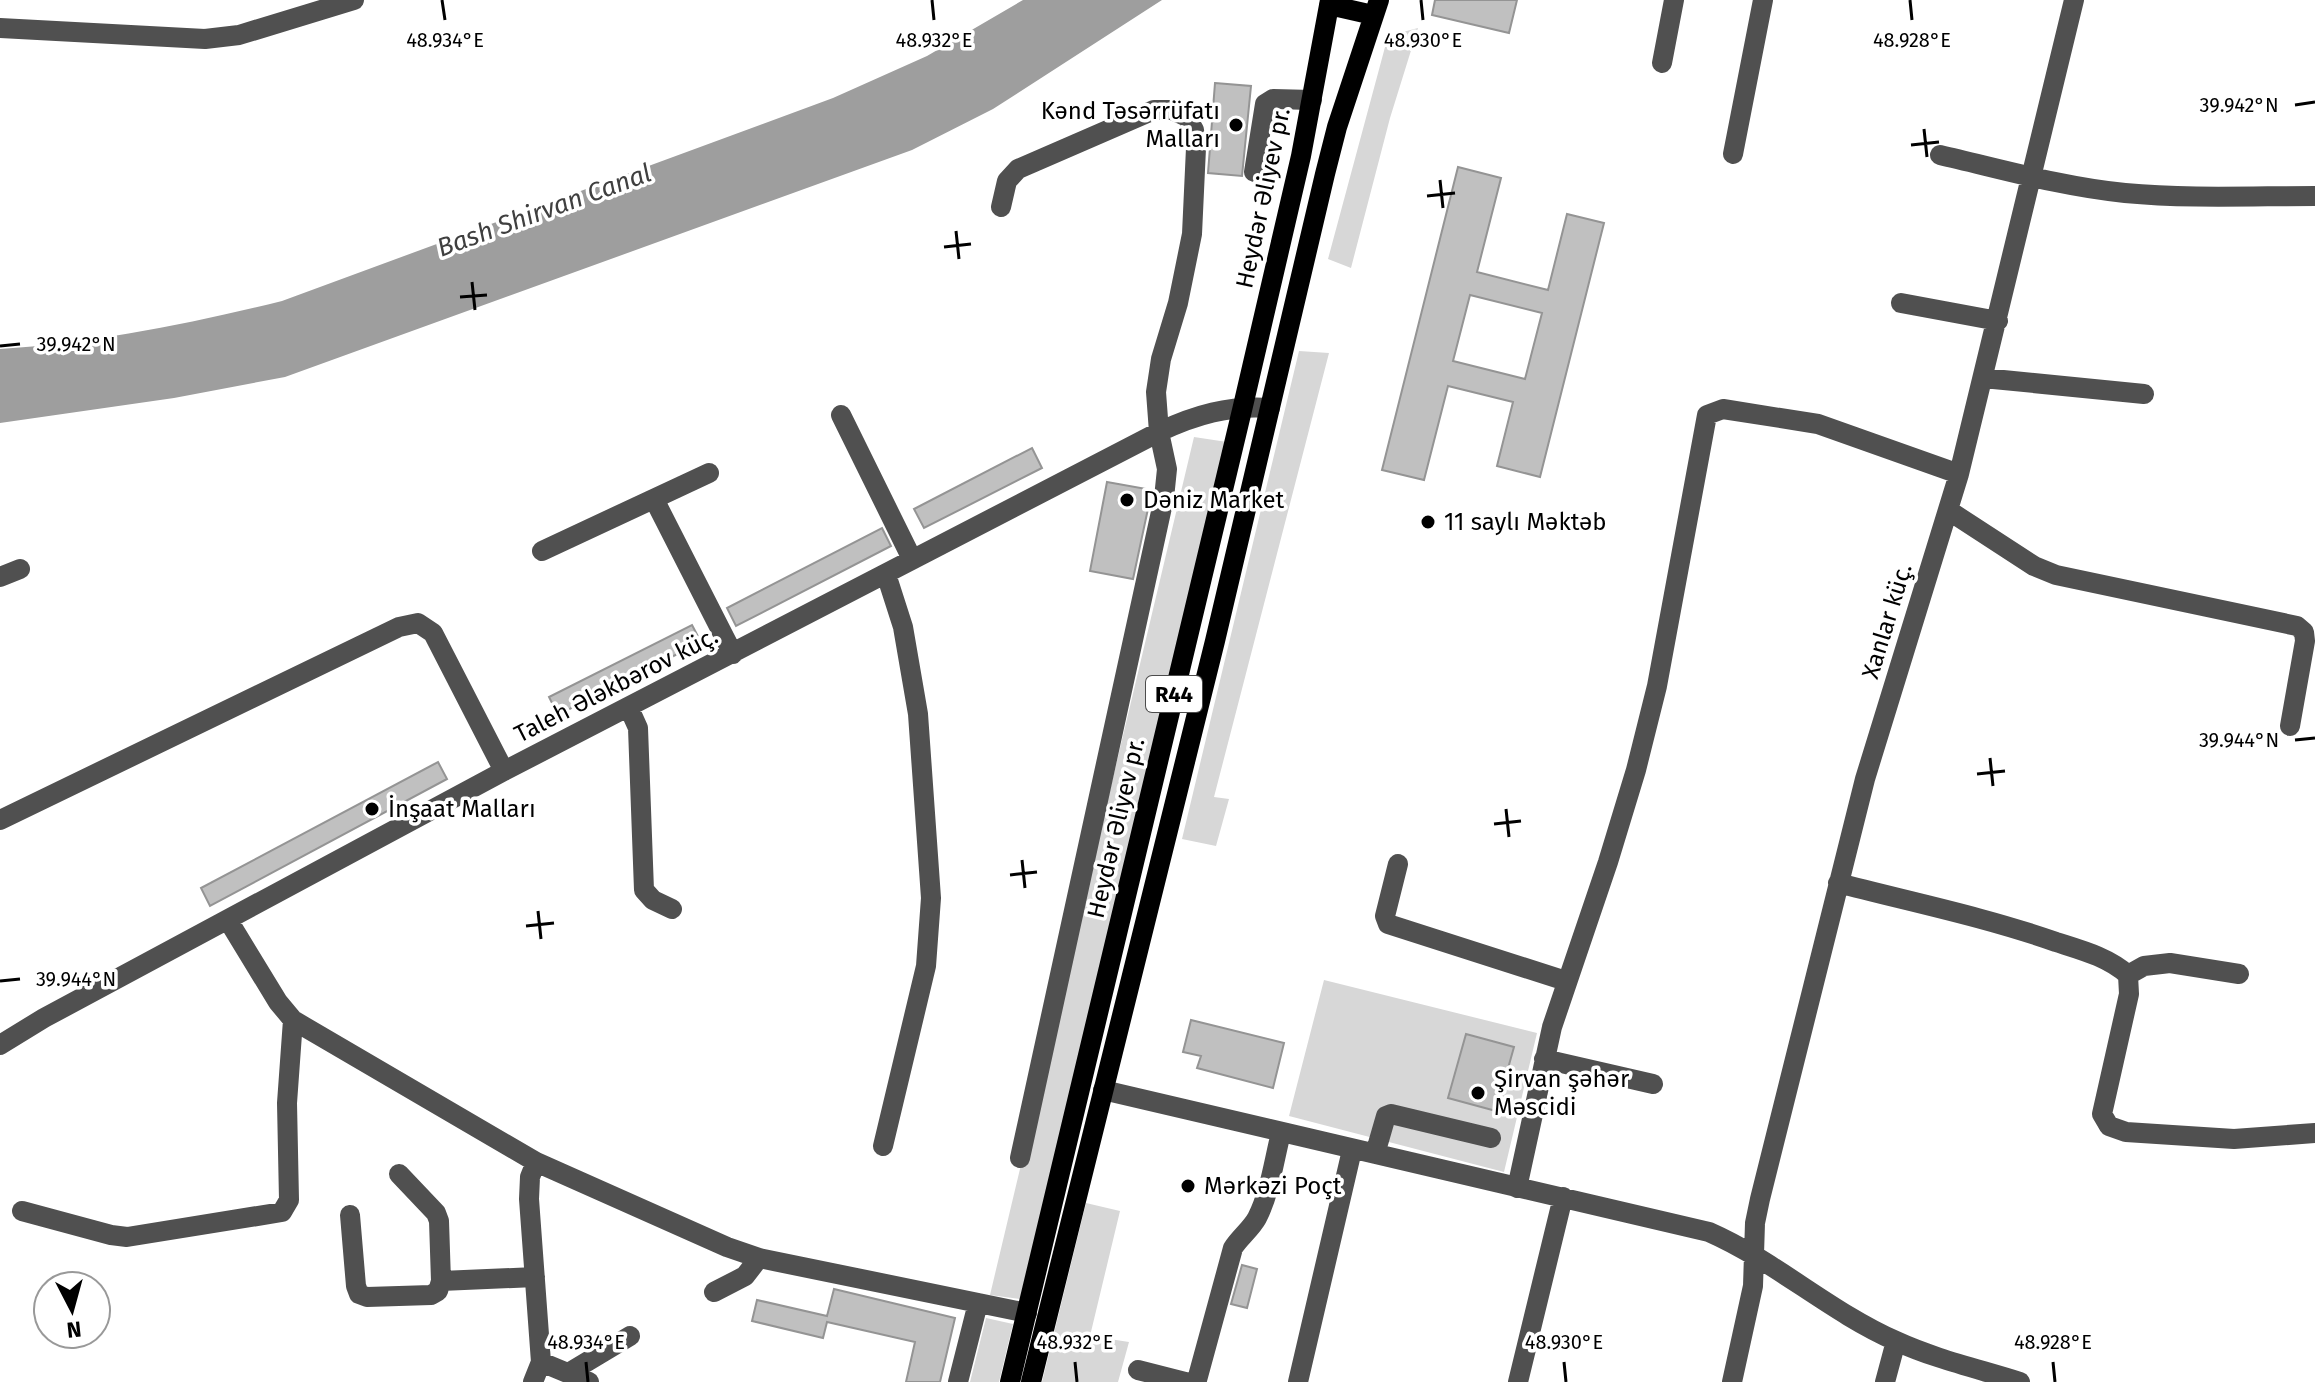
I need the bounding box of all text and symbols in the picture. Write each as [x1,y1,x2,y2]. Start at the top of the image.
text: 48.934°E [406,28,484,52]
text: 48.932°E [896,28,972,52]
text: 48.930°E [1384,28,1462,52]
text: 48.928°E [1873,28,1951,52]
text: 39.942°N [2199,93,2279,117]
place label: Kənd Təsərrüfatı Malları [1041,97,1220,153]
street label: Heydər Əliyev pr. [1230,105,1296,291]
marker: Kənd Təsərrüfatı Malları [1227,116,1245,134]
water label: Bash Shirvan Canal [433,157,656,264]
text: 39.942°N [36,332,116,356]
place label: Dəniz Market [1143,486,1285,514]
marker: Dəniz Market [1118,491,1136,509]
place label: 11 saylı Məktəb [1444,508,1607,536]
marker: 11 saylı Məktəb [1419,513,1437,531]
street label: Xanlar küç. [1856,560,1918,682]
street label: Taleh Ələkbərov küç. [510,622,722,748]
road number: R44 [1146,676,1202,712]
text: 39.944°N [2199,728,2279,752]
street label: Heydər Əliyev pr. [1082,735,1150,921]
place label: İnşaat Malları [388,795,536,823]
marker: İnşaat Malları [363,800,381,818]
text: 39.944°N [36,967,116,991]
place label: Şirvan şəhər Məscidi [1494,1065,1630,1121]
marker: Şirvan şəhər Məscidi [1469,1084,1487,1102]
place label: Mərkəzi Poçt [1204,1172,1342,1200]
marker: Mərkəzi Poçt [1179,1177,1197,1195]
north arrow [32,1270,112,1350]
text: N [65,1315,83,1344]
text: 48.934°E [547,1330,625,1354]
text: 48.932°E [1037,1330,1113,1354]
text: 48.930°E [1525,1330,1603,1354]
text: 48.928°E [2014,1330,2092,1354]

